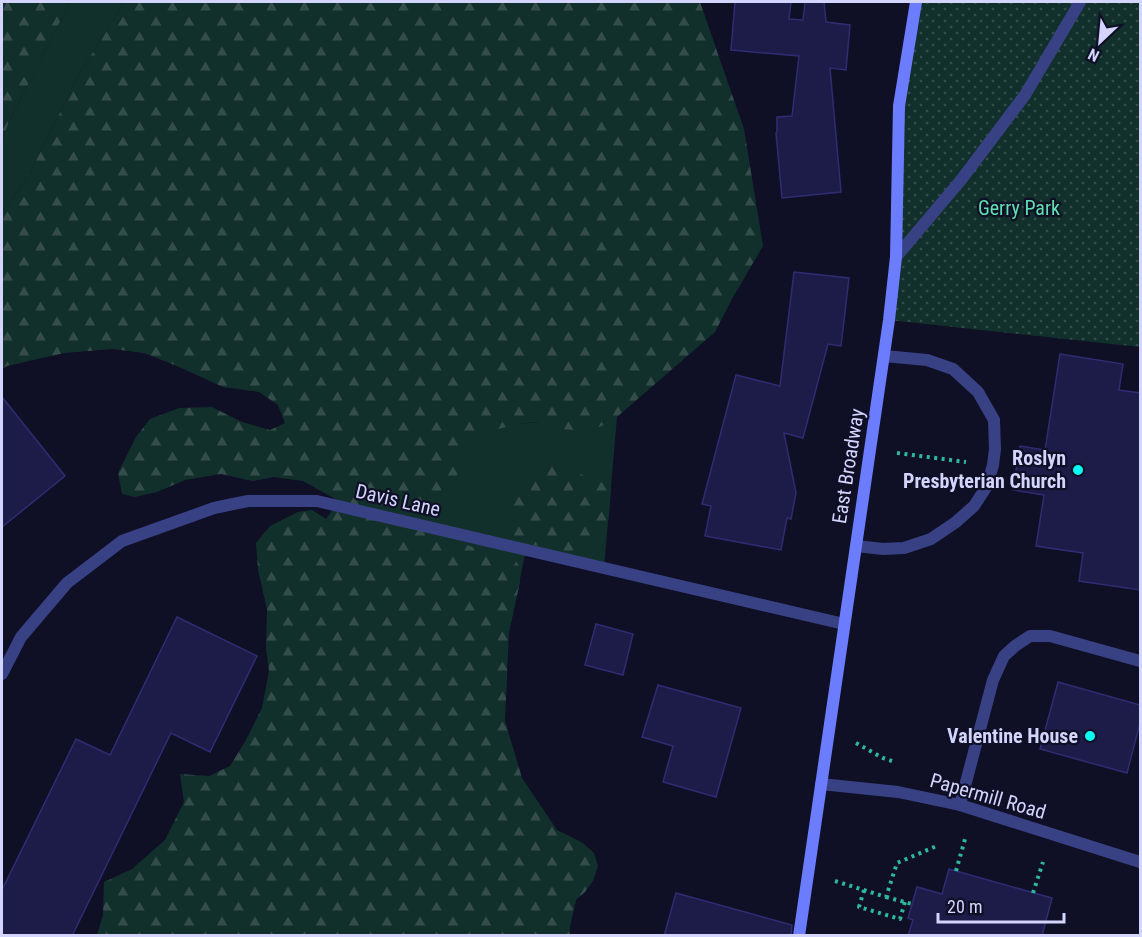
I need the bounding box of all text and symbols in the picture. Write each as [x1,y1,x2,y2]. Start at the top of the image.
north arrow [1070,12,1130,72]
text: N [1085,44,1102,66]
park label: Gerry Park [978,196,1060,220]
street label: East Broadway [827,407,869,525]
place label: Roslyn Presbyterian Church [903,446,1066,493]
marker: Roslyn Presbyterian Church [1071,463,1085,477]
street label: Davis Lane [353,479,443,521]
place label: Valentine House [947,724,1078,748]
marker: Valentine House [1083,729,1097,743]
street label: Papermill Road [927,768,1049,824]
scale bar [938,886,1064,924]
text: 20 m [947,896,982,917]

